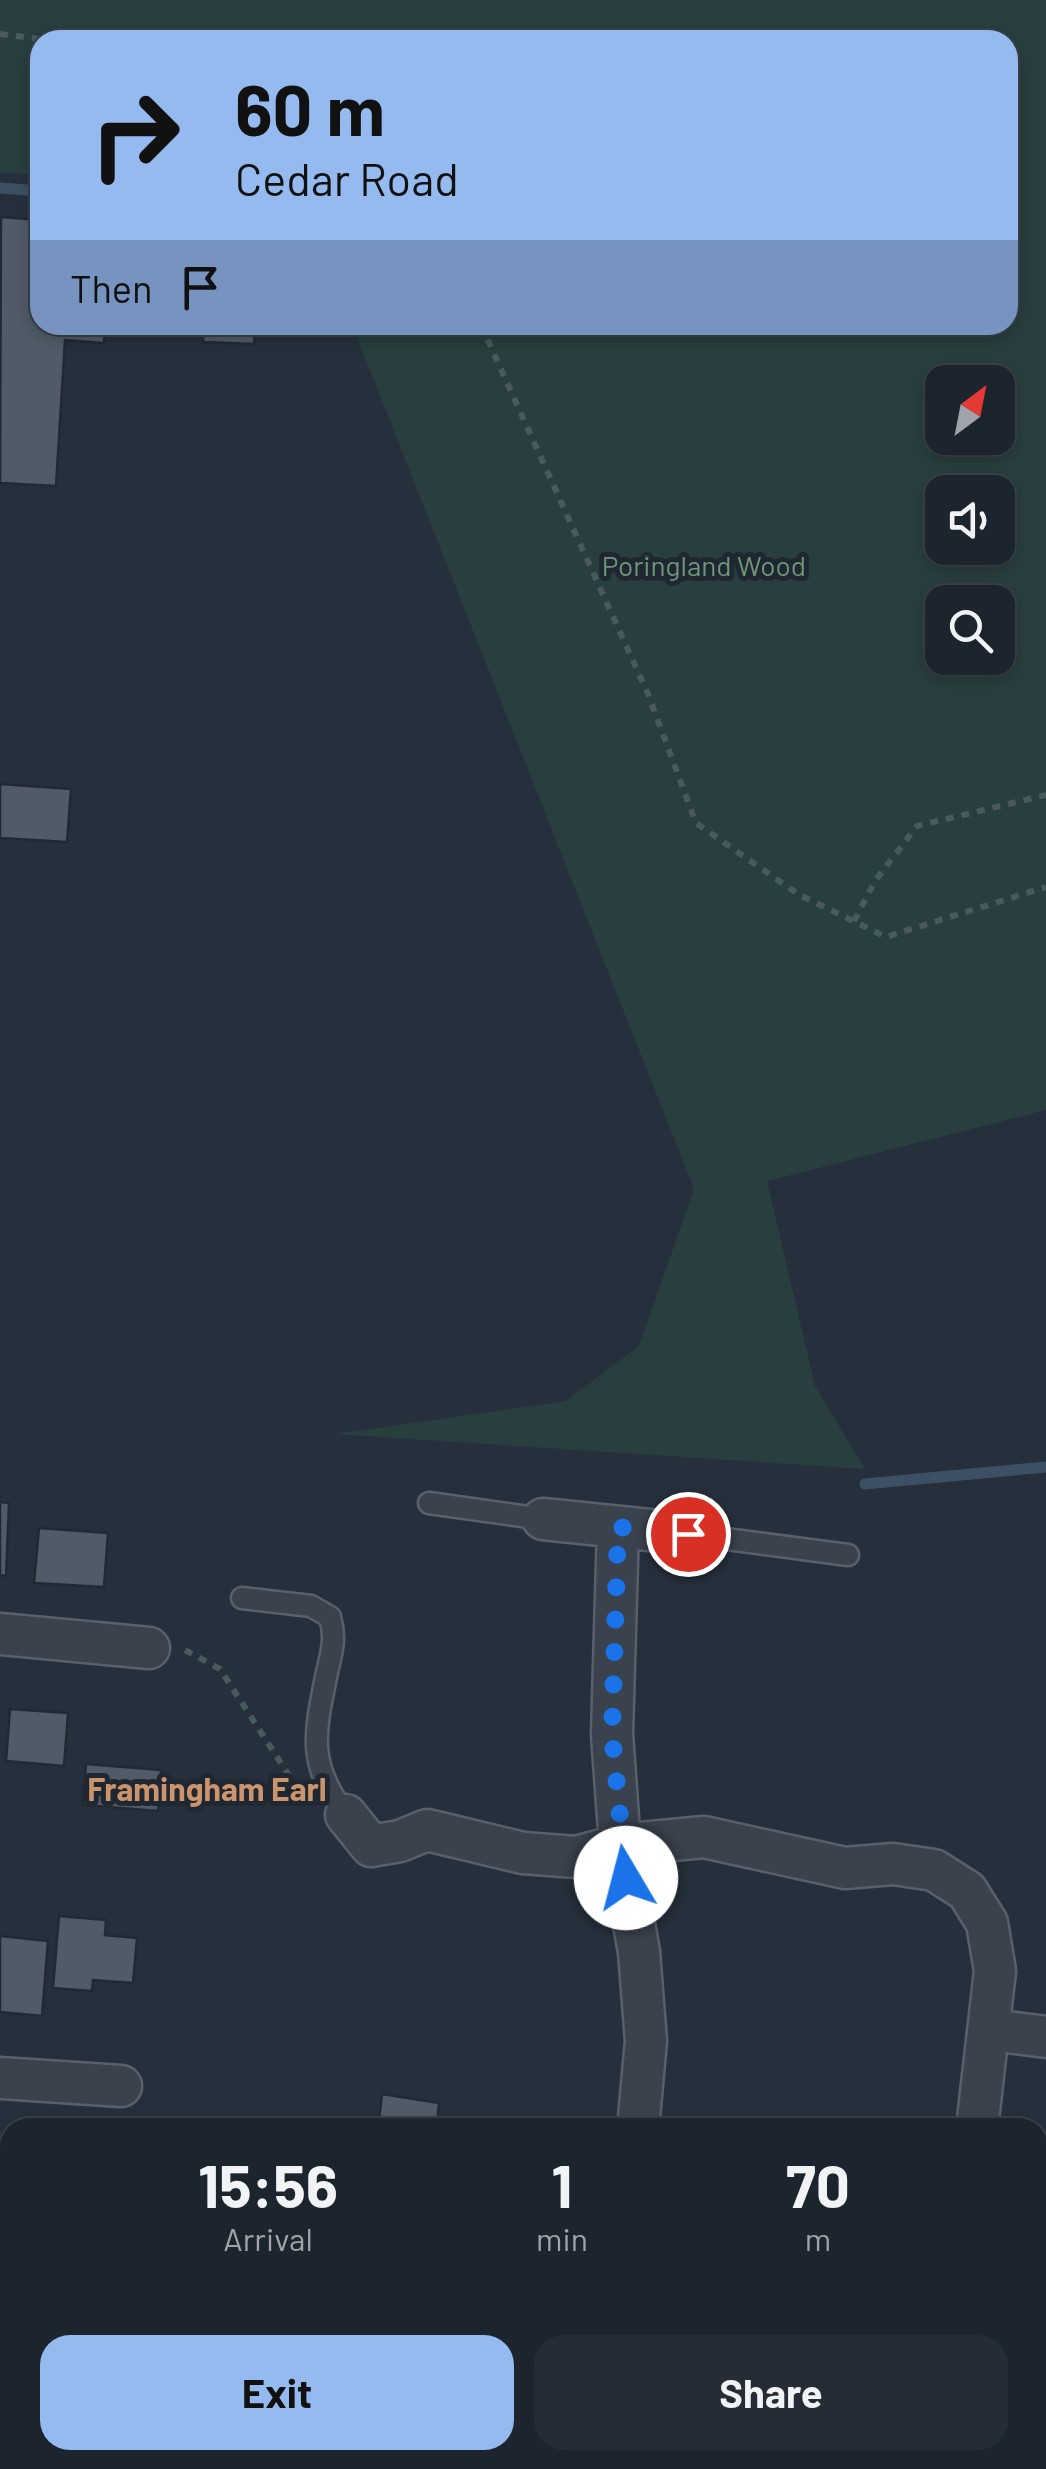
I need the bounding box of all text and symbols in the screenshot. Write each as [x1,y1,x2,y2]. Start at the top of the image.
text: 60 m [235,66,385,150]
icon: right [70,70,200,200]
text: Cedar Road [235,151,459,205]
icon: arrive [173,260,228,315]
text: Then [70,265,153,311]
north arrow [925,365,1015,455]
map controls [925,365,1015,675]
button: sound [925,475,1015,565]
park label: Poringland Wood [602,548,806,582]
button: search [925,585,1015,675]
pin [646,1492,731,1577]
icon: arrive [661,1507,716,1562]
district label: Framingham Earl [87,1769,327,1807]
position arrow [574,1826,678,1930]
text: 15:56 [198,2148,338,2220]
text: 1 [551,2148,573,2220]
text: 70 [786,2148,850,2220]
text: Arrival [223,2219,313,2257]
text: min [536,2219,588,2257]
text: m [805,2219,831,2257]
button: Exit [40,2335,514,2450]
button: Share [534,2335,1008,2450]

